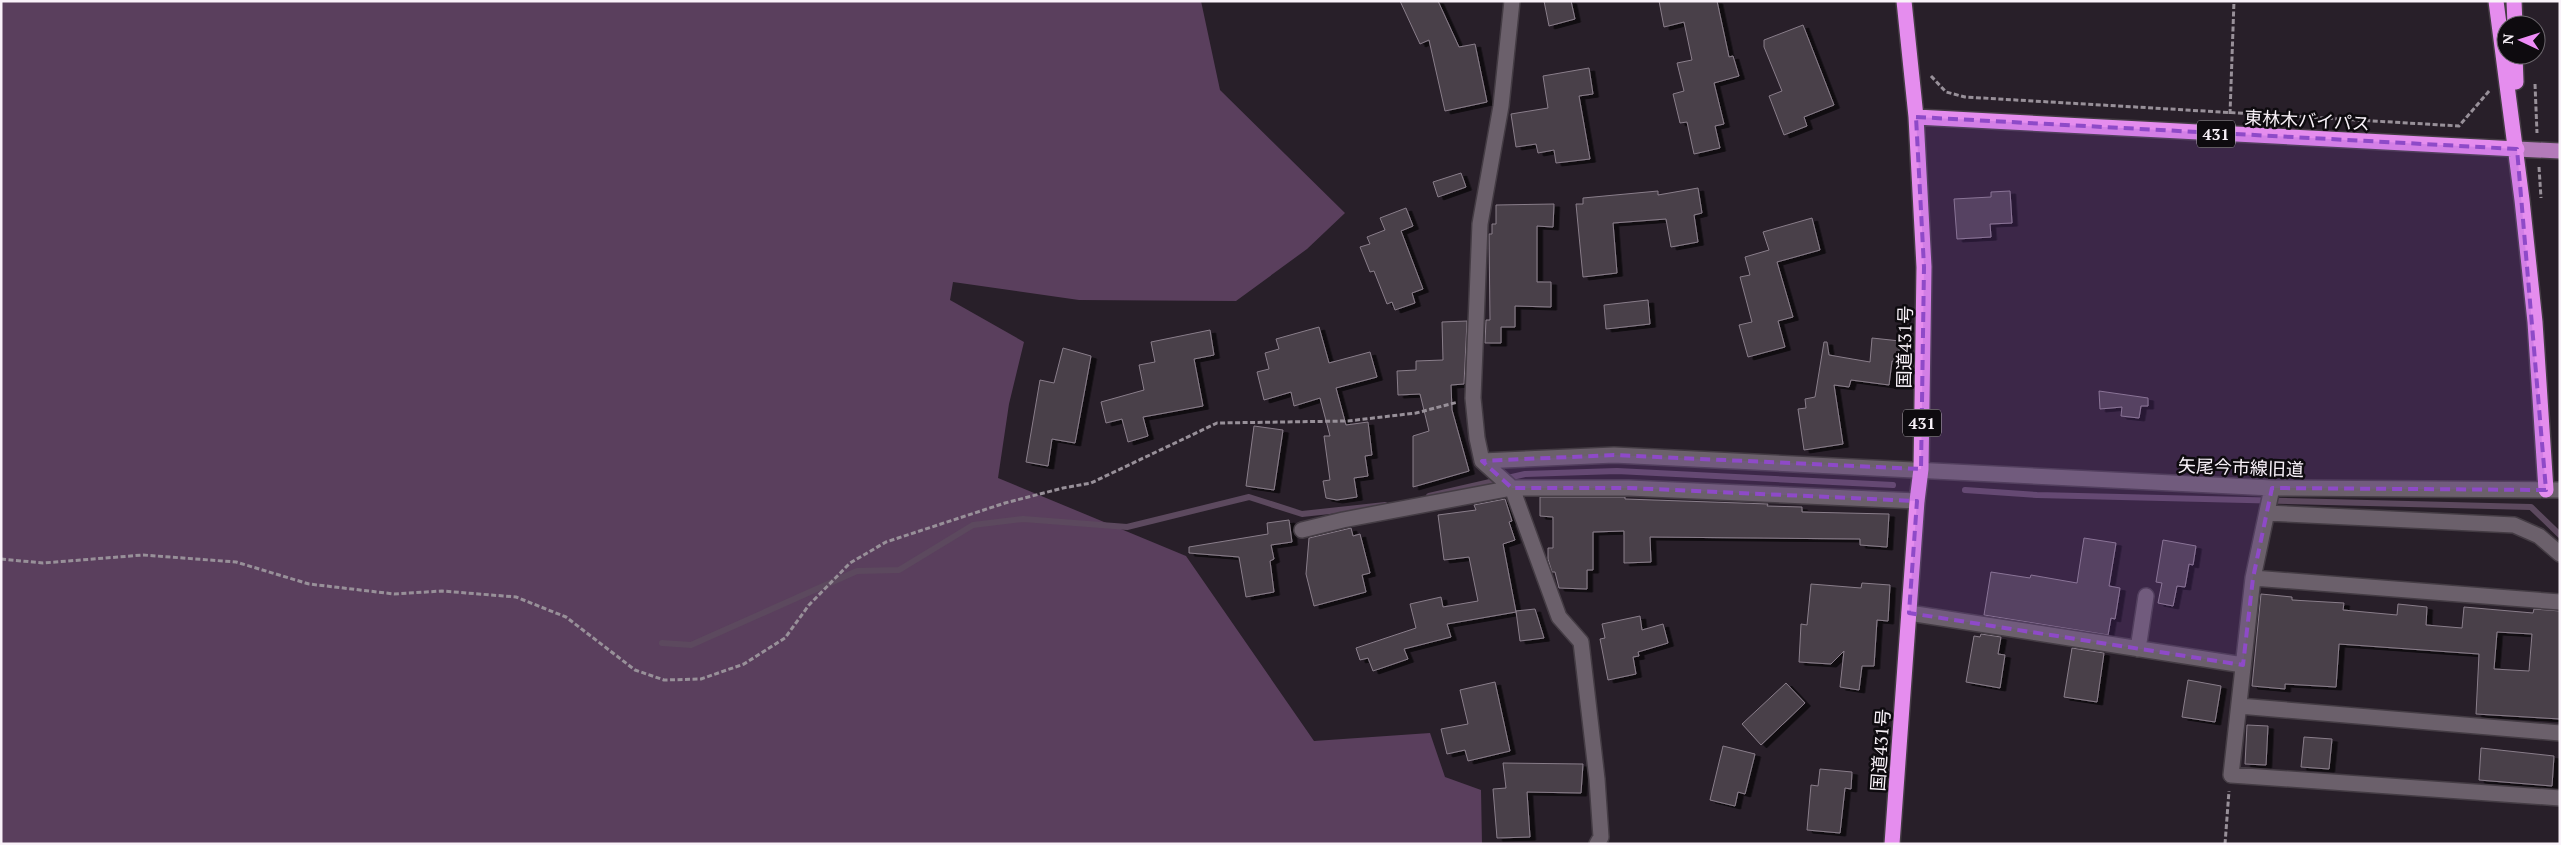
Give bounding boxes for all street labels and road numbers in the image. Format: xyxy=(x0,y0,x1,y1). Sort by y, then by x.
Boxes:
street label: 東林木バイパス xyxy=(2244,105,2370,135)
road number: 431 xyxy=(2197,120,2235,148)
street label: 国道431号 xyxy=(1891,305,1917,389)
road number: 431 xyxy=(1903,409,1941,436)
street label: 矢尾今市線旧道 xyxy=(2178,453,2304,481)
street label: 国道431号 xyxy=(1865,708,1895,792)

